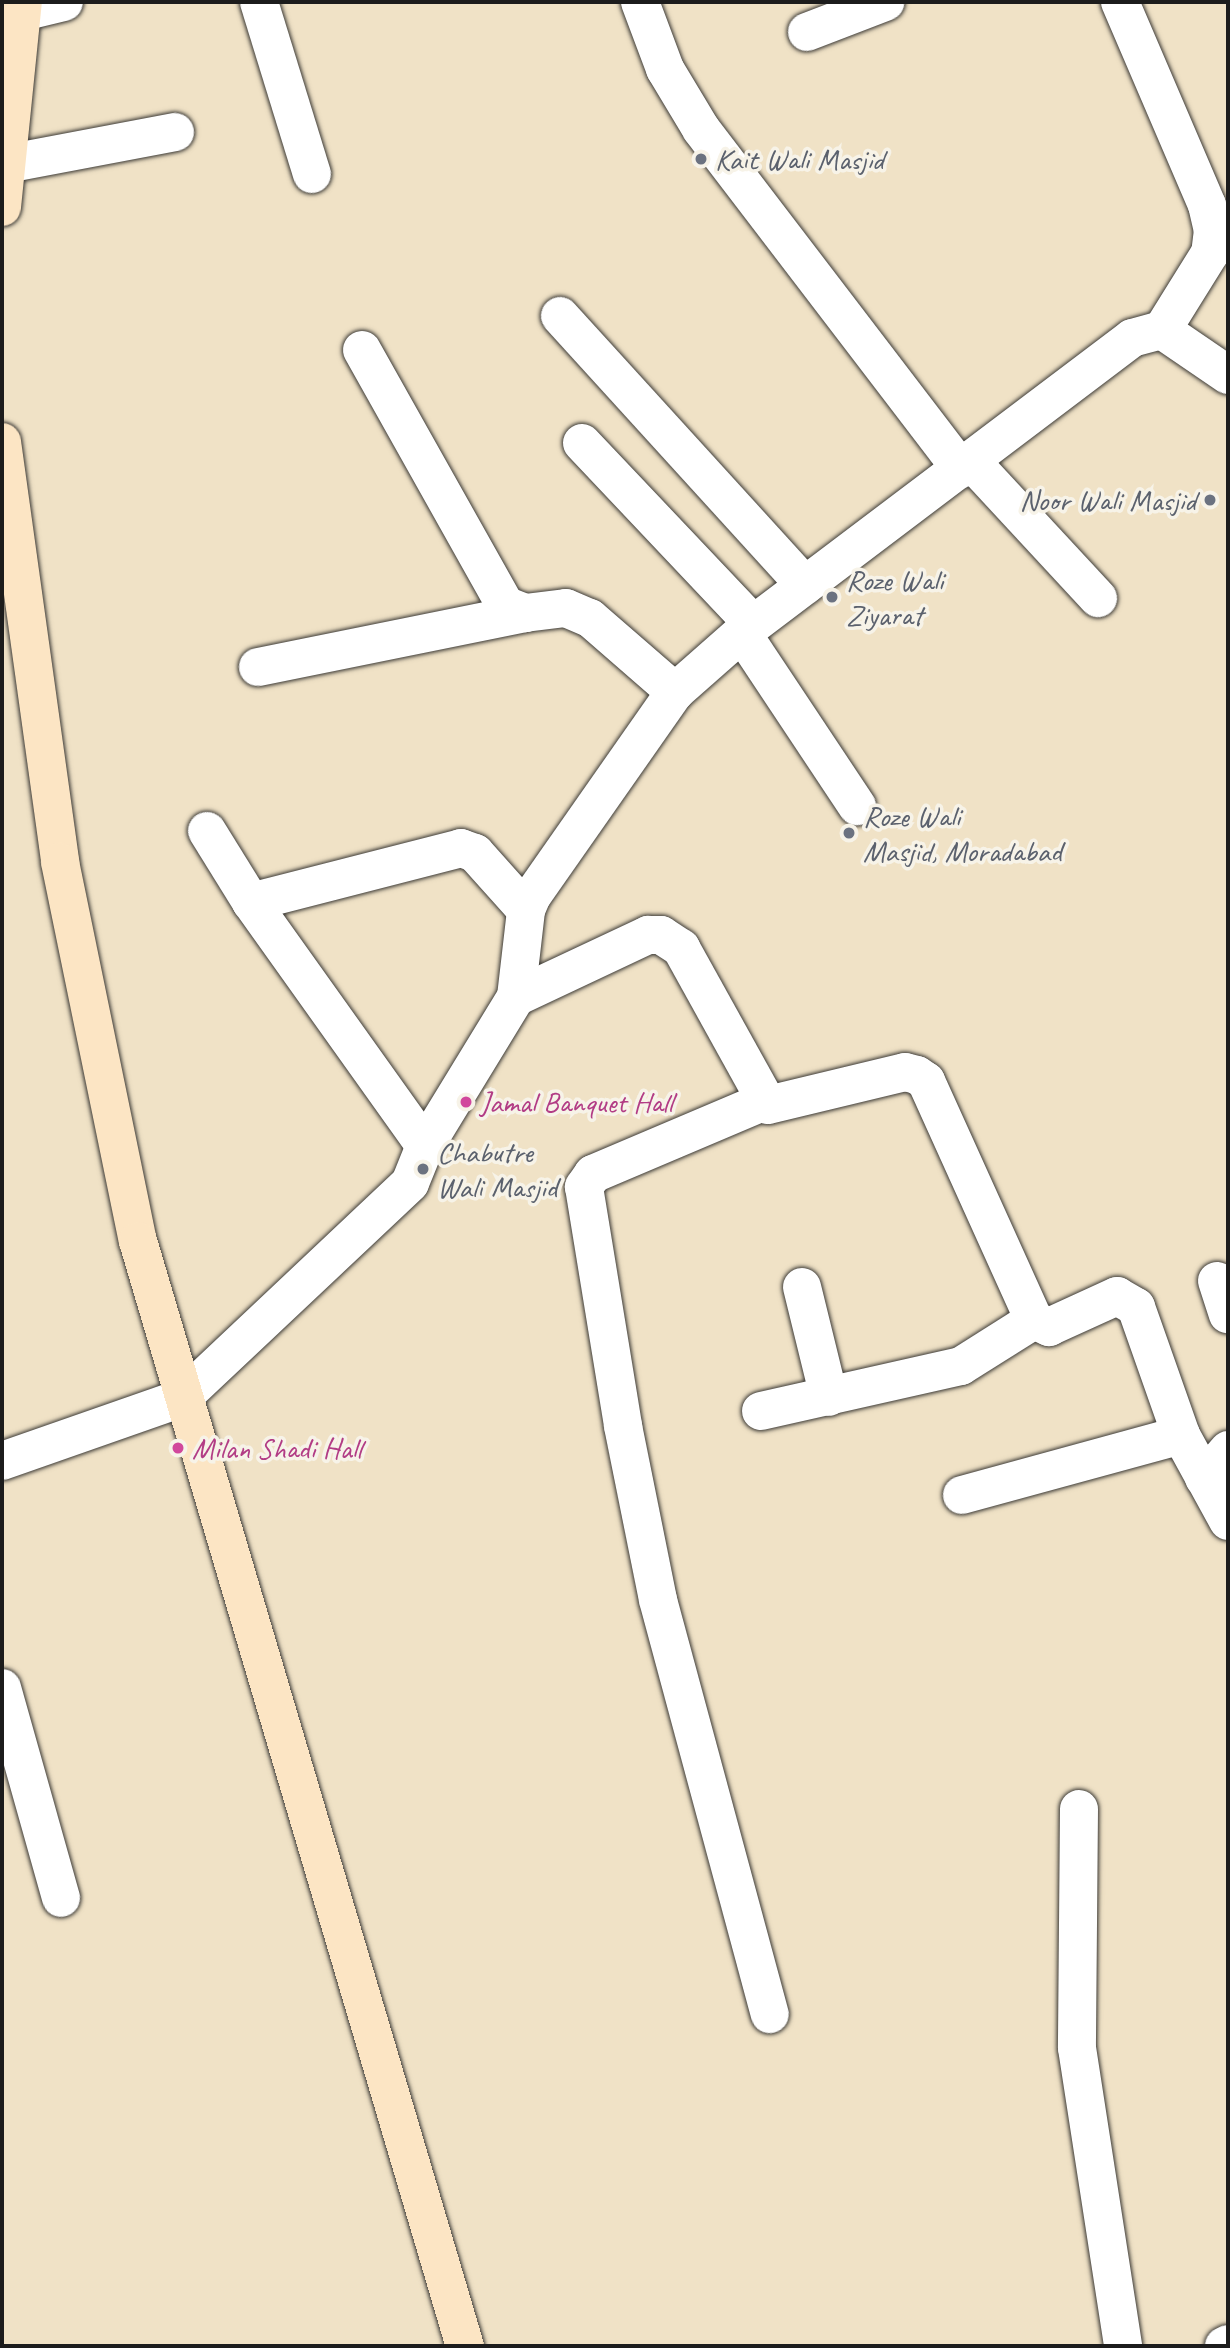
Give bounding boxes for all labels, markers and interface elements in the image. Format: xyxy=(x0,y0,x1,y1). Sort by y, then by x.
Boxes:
place label: Kait Wali Masjid xyxy=(715,141,886,177)
marker: Kait Wali Masjid xyxy=(693,151,709,167)
place label: Noor Wali Masjid xyxy=(1018,482,1196,518)
marker: Noor Wali Masjid xyxy=(1202,492,1218,508)
place label: Roze Wali Ziyarat xyxy=(846,562,944,632)
marker: Roze Wali Ziyarat xyxy=(824,589,840,605)
place label: Roze Wali Masjid, Moradabad xyxy=(863,798,1062,868)
marker: Roze Wali Masjid, Moradabad xyxy=(841,825,857,841)
place label: Jamal Banquet Hall xyxy=(480,1084,675,1120)
marker: Jamal Banquet Hall xyxy=(458,1094,474,1110)
place label: Chabutre Wali Masjid xyxy=(437,1134,558,1204)
marker: Chabutre Wali Masjid xyxy=(415,1161,431,1177)
place label: Milan Shadi Hall xyxy=(192,1430,364,1466)
marker: Milan Shadi Hall xyxy=(170,1440,186,1456)

